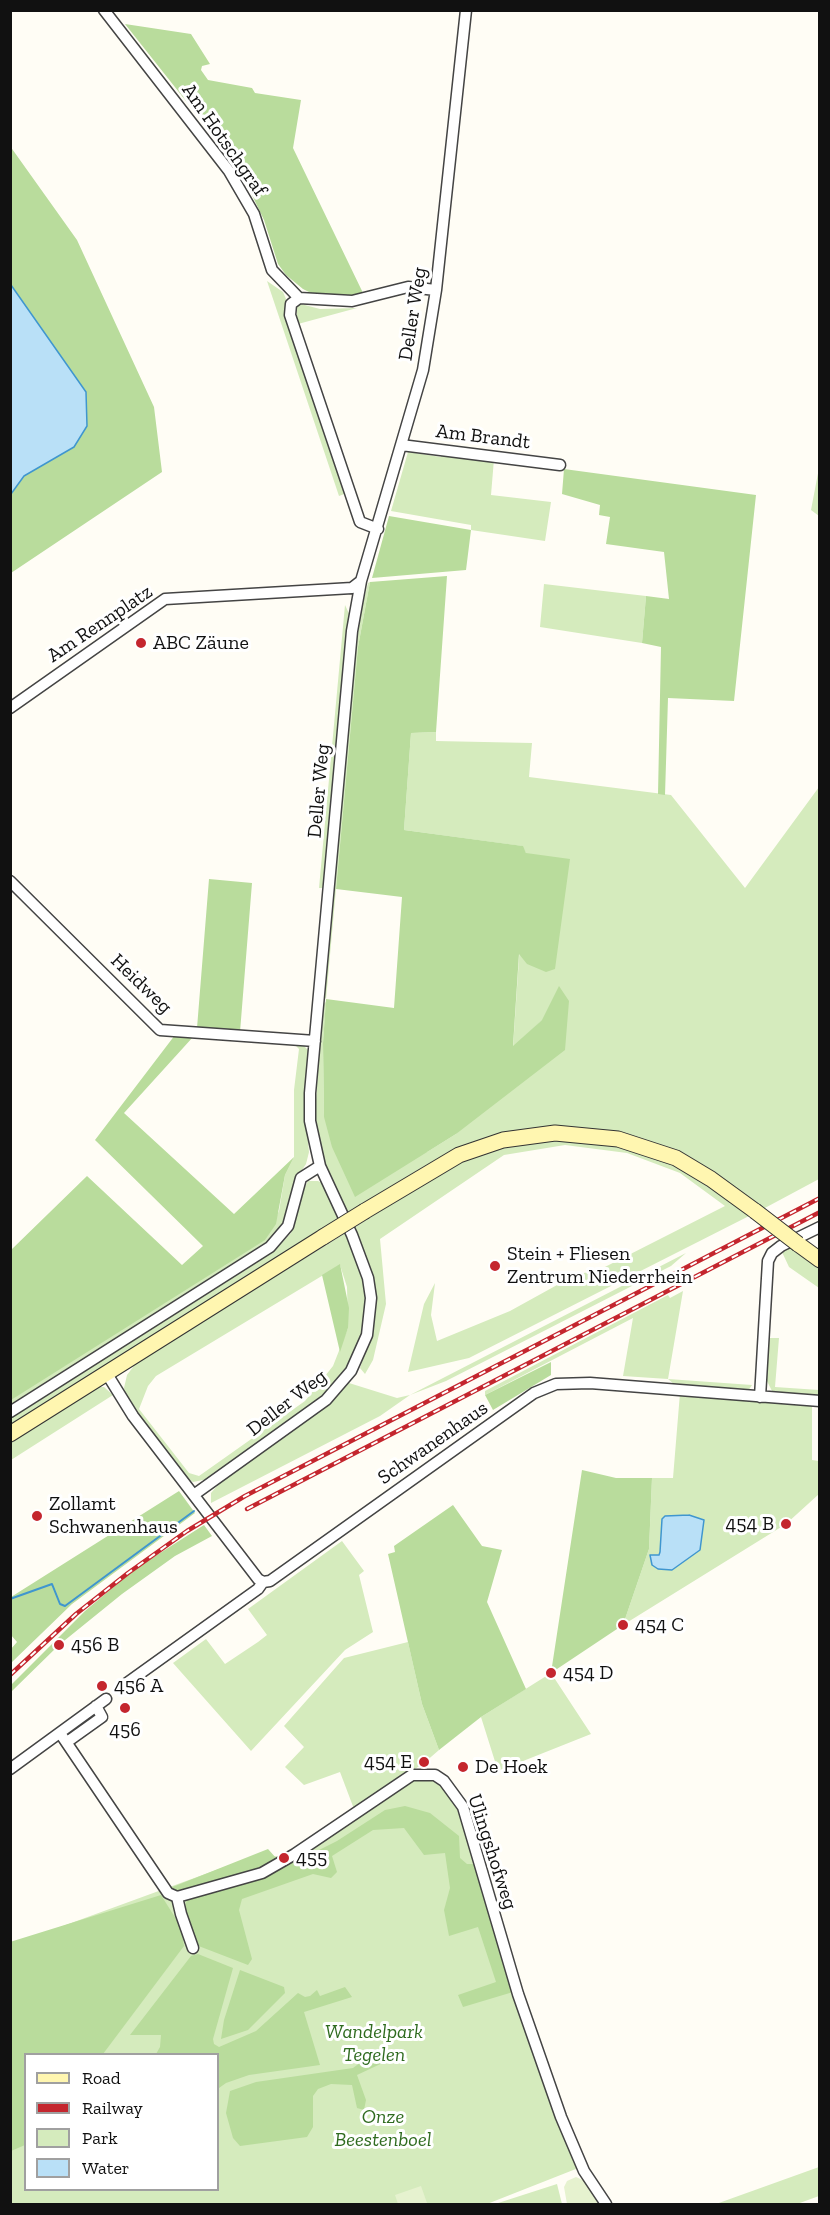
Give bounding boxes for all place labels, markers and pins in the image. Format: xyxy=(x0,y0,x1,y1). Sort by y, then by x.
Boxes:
place label: ABC Zäune xyxy=(153,631,249,655)
marker: ABC Zäune xyxy=(134,636,148,650)
place label: Stein + Fliesen Zentrum Niederrhein xyxy=(507,1242,692,1289)
marker: Stein + Fliesen Zentrum Niederrhein xyxy=(488,1259,502,1273)
place label: Zollamt Schwanenhaus xyxy=(49,1492,178,1539)
marker: Zollamt Schwanenhaus xyxy=(30,1509,44,1523)
place label: 454 B xyxy=(726,1512,774,1536)
marker: 454 B xyxy=(779,1517,793,1531)
place label: 454 C xyxy=(635,1613,684,1637)
marker: 454 C xyxy=(616,1618,630,1632)
place label: 456 B xyxy=(71,1633,119,1657)
marker: 456 B xyxy=(52,1638,66,1652)
place label: 454 D xyxy=(563,1661,613,1685)
marker: 454 D xyxy=(544,1666,558,1680)
place label: 456 A xyxy=(114,1674,163,1698)
marker: 456 A xyxy=(95,1679,109,1693)
marker: 456 xyxy=(118,1701,132,1715)
place label: 456 xyxy=(109,1718,141,1742)
place label: 454 E xyxy=(364,1750,412,1774)
marker: 454 E xyxy=(417,1755,431,1769)
place label: De Hoek xyxy=(475,1755,548,1779)
marker: De Hoek xyxy=(456,1760,470,1774)
place label: 455 xyxy=(296,1846,327,1870)
marker: 455 xyxy=(277,1851,291,1865)

